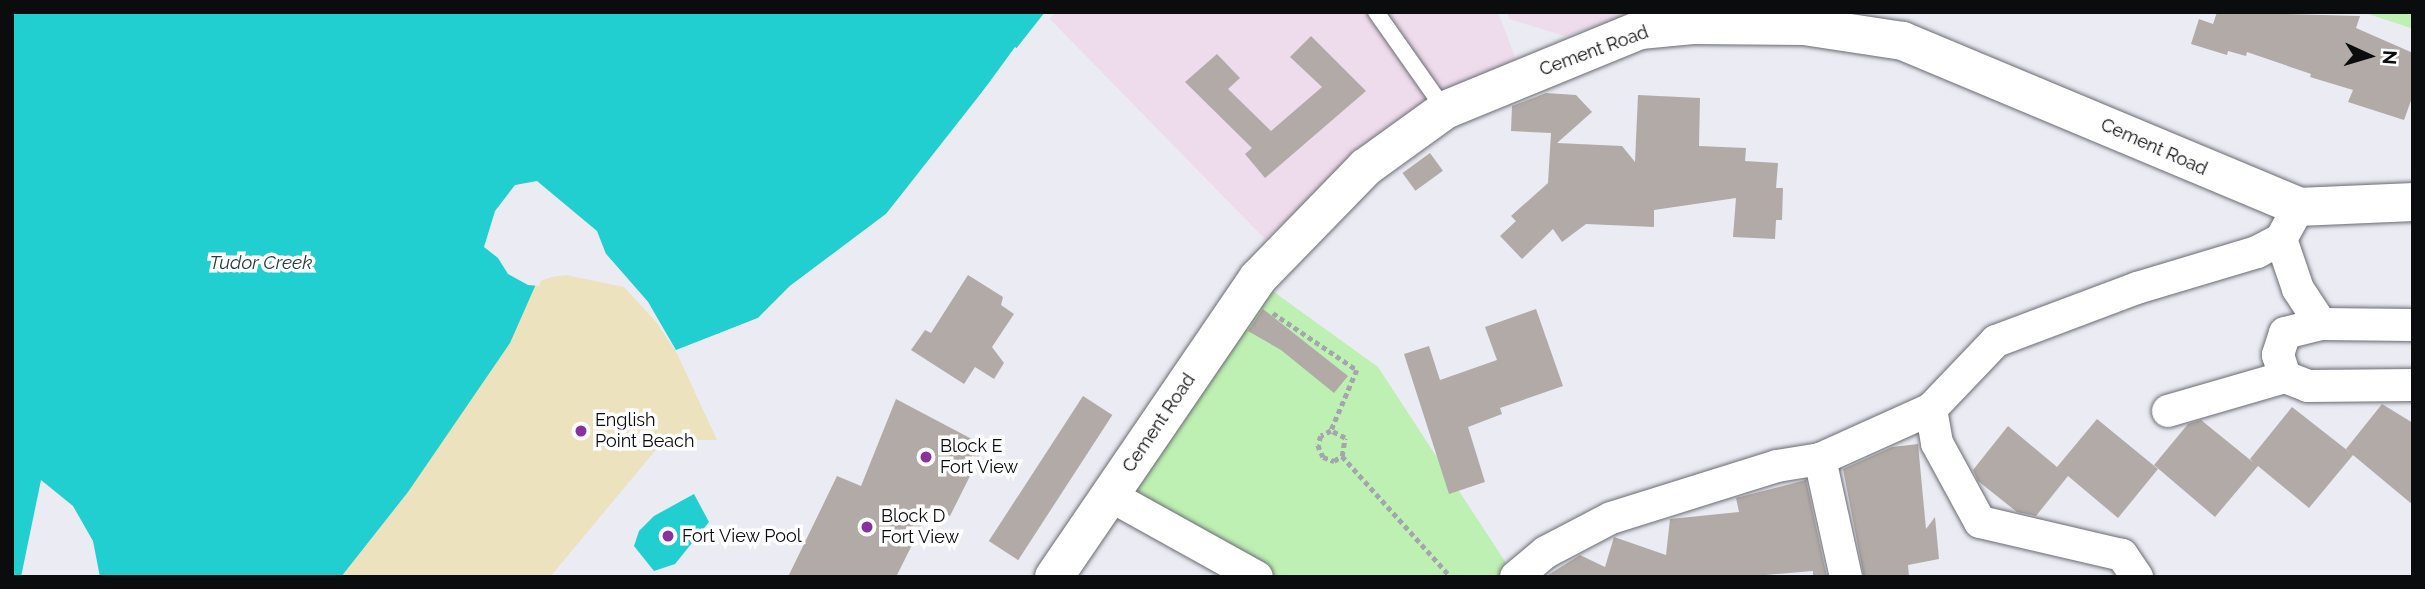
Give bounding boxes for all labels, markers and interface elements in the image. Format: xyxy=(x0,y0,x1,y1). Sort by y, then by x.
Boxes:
street label: Cement Road xyxy=(1537,21,1651,81)
north arrow xyxy=(2334,21,2404,91)
text: N xyxy=(2378,49,2401,65)
street label: Cement Road xyxy=(2097,114,2211,180)
water label: Tudor Creek xyxy=(209,252,313,274)
street label: Cement Road xyxy=(1118,370,1200,476)
place label: English Point Beach xyxy=(595,410,694,452)
marker: English Point Beach xyxy=(573,423,589,439)
place label: Block E Fort View xyxy=(940,436,1019,478)
marker: Block E Fort View xyxy=(918,449,934,465)
place label: Block D Fort View xyxy=(881,506,960,548)
marker: Block D Fort View xyxy=(859,519,875,535)
place label: Fort View Pool xyxy=(682,525,803,547)
marker: Fort View Pool xyxy=(660,528,676,544)

